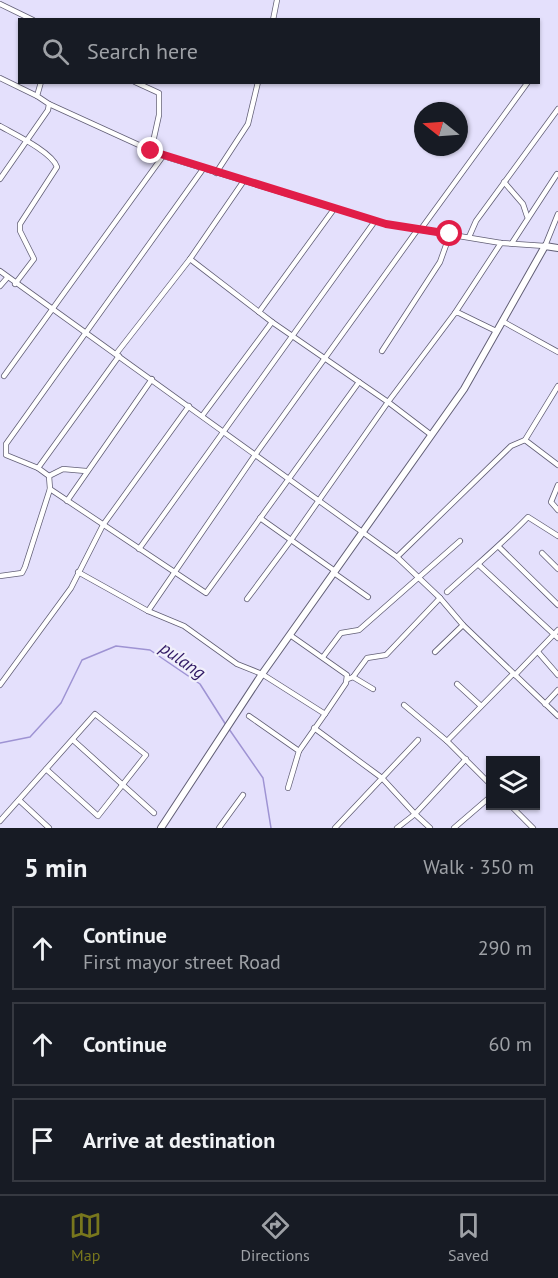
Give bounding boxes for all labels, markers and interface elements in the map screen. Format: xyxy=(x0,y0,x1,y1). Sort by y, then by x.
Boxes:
search box xyxy=(18,18,540,84)
icon: search xyxy=(39,35,72,68)
text: Search here xyxy=(87,37,198,65)
north arrow xyxy=(414,102,468,156)
route end xyxy=(137,137,163,163)
route start xyxy=(436,220,462,246)
water label: pulang xyxy=(155,636,210,684)
map controls xyxy=(486,756,540,810)
button: layers xyxy=(486,756,540,810)
text: 5 min xyxy=(24,851,87,884)
text: Walk · 350 m xyxy=(423,854,534,880)
text: Continue xyxy=(83,921,167,949)
icon: ahead xyxy=(26,932,59,965)
text: 290 m xyxy=(478,935,532,961)
text: First mayor street Road xyxy=(83,949,281,975)
icon: ahead xyxy=(26,1028,59,1061)
text: Continue xyxy=(83,1030,167,1058)
text: 60 m xyxy=(489,1031,532,1057)
icon: arrive xyxy=(26,1124,59,1157)
text: Arrive at destination xyxy=(83,1126,275,1154)
tab: Map xyxy=(69,1209,102,1265)
tab: Directions xyxy=(241,1209,310,1265)
tab: Saved xyxy=(448,1209,489,1265)

